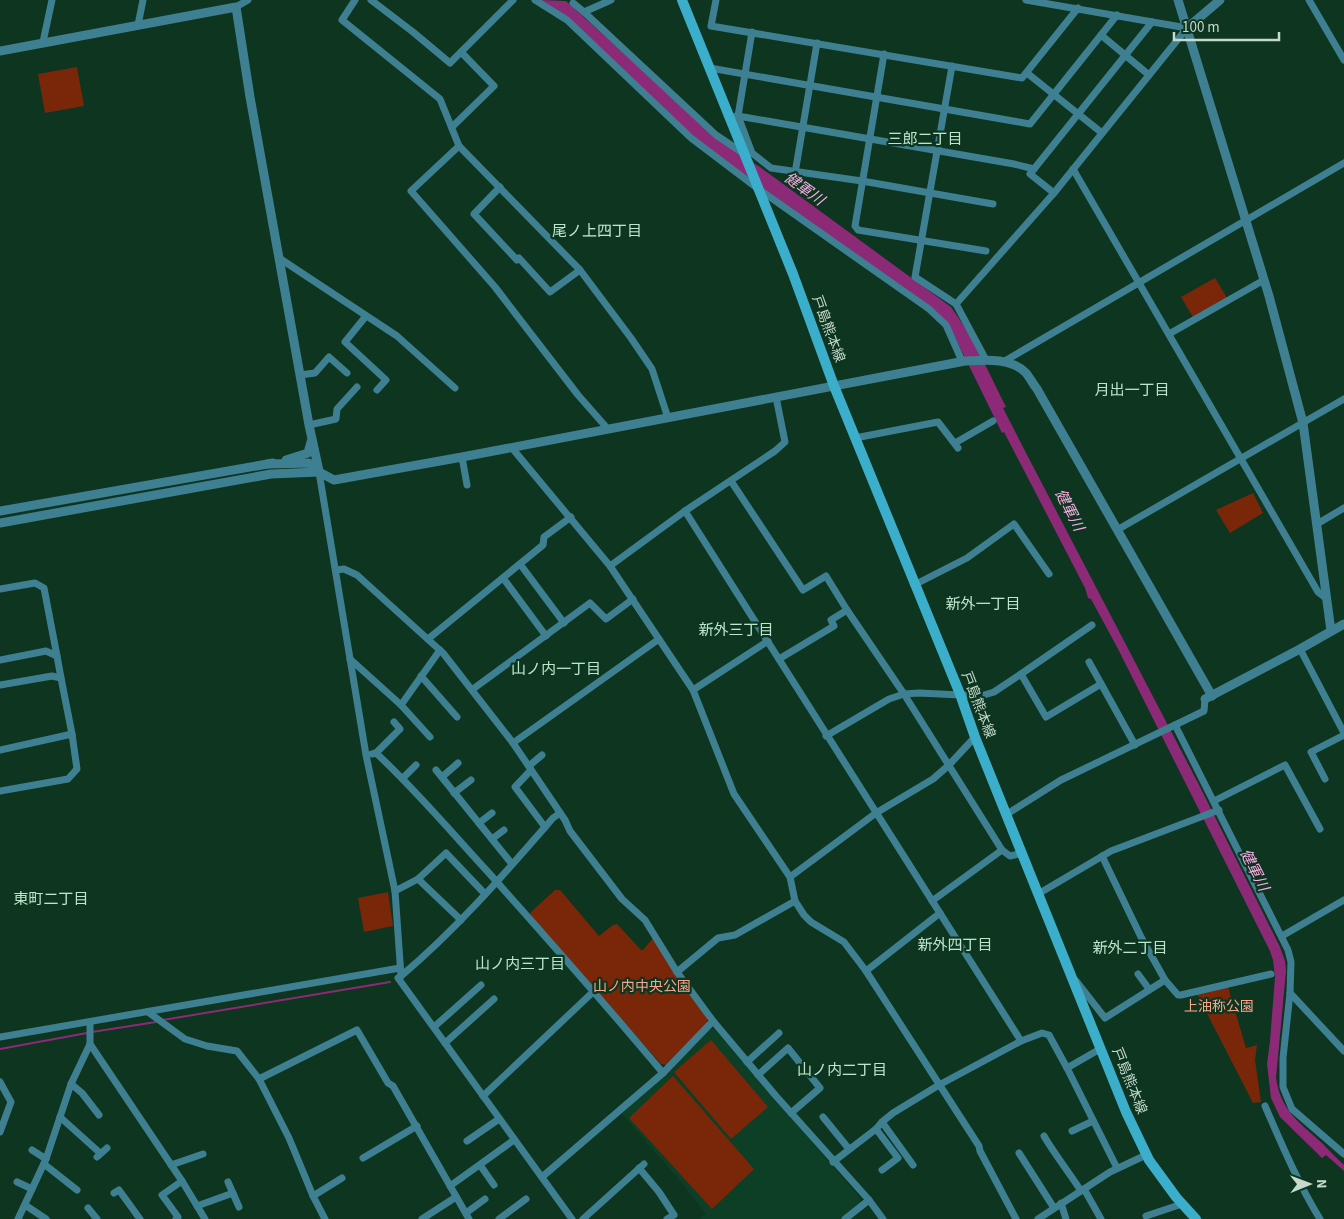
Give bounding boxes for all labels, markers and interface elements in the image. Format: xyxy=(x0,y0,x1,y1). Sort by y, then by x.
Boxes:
scale bar xyxy=(1174,10,1279,42)
text: 100 m xyxy=(1182,17,1220,38)
district label: 三郎二丁目 xyxy=(887,129,963,150)
water label: 健軍川 xyxy=(780,167,830,212)
district label: 尾ノ上四丁目 xyxy=(552,221,642,242)
street label: 戸島熊本線 xyxy=(807,293,849,365)
district label: 月出一丁目 xyxy=(1094,380,1170,401)
water label: 健軍川 xyxy=(1049,485,1089,537)
district label: 新外一丁目 xyxy=(945,594,1021,615)
district label: 新外三丁目 xyxy=(698,620,774,641)
district label: 山ノ内一丁目 xyxy=(511,659,601,680)
street label: 戸島熊本線 xyxy=(956,669,1000,741)
water label: 健軍川 xyxy=(1234,845,1274,897)
district label: 東町二丁目 xyxy=(13,889,89,910)
district label: 新外四丁目 xyxy=(917,935,993,956)
district label: 新外二丁目 xyxy=(1092,938,1168,959)
district label: 山ノ内三丁目 xyxy=(475,954,565,975)
park label: 山ノ内中央公園 xyxy=(593,977,691,997)
park label: 上油称公園 xyxy=(1184,997,1254,1017)
street label: 戸島熊本線 xyxy=(1107,1045,1151,1117)
district label: 山ノ内二丁目 xyxy=(797,1060,887,1081)
north arrow xyxy=(1284,1159,1334,1209)
text: N xyxy=(1311,1179,1331,1189)

